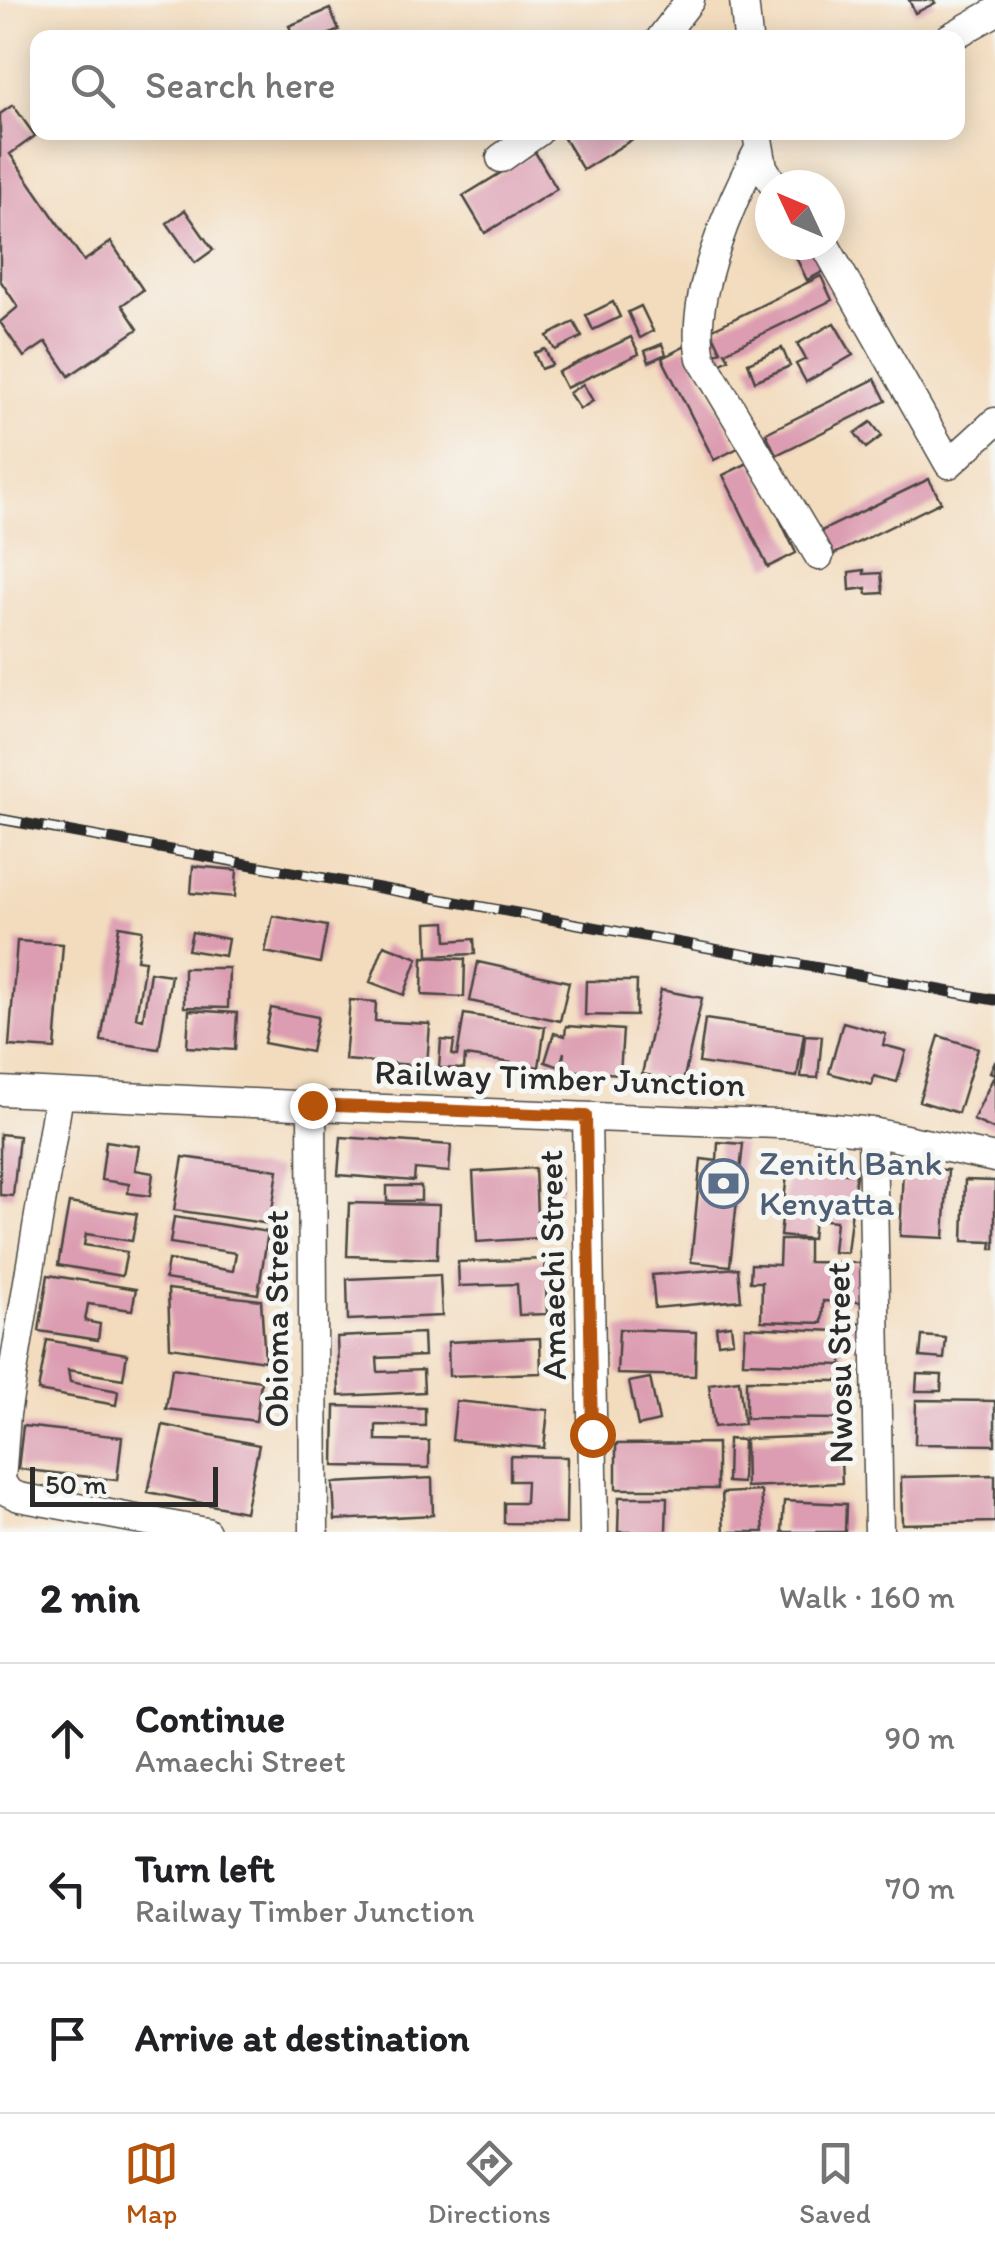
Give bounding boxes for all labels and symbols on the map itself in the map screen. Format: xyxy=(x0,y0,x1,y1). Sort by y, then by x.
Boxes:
north arrow xyxy=(755,170,845,260)
street label: Railway Timber Junction xyxy=(374,1051,746,1105)
route end xyxy=(290,1083,336,1129)
place label: Zenith Bank Kenyatta xyxy=(759,1142,942,1224)
street label: Amaechi Street xyxy=(529,1149,575,1381)
bank icon: Zenith Bank Kenyatta xyxy=(698,1157,750,1209)
street label: Obioma Street xyxy=(255,1210,297,1428)
street label: Nwosu Street xyxy=(816,1262,862,1464)
route start xyxy=(570,1412,616,1458)
scale bar xyxy=(30,1462,218,1506)

